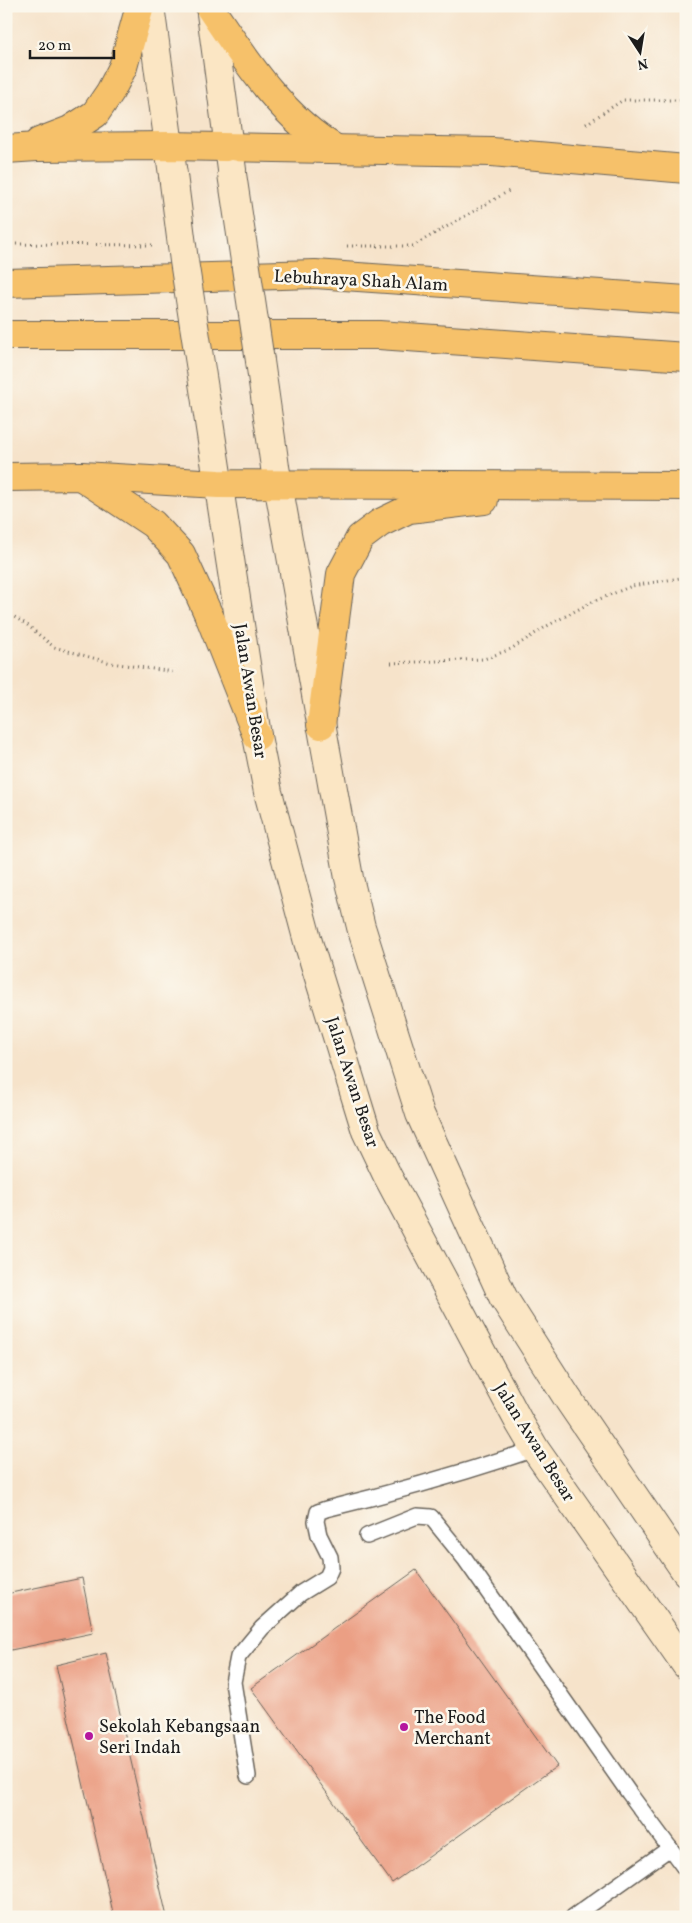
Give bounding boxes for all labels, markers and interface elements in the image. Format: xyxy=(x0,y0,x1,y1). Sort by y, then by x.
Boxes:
scale bar xyxy=(30,28,114,60)
north arrow xyxy=(614,28,664,78)
text: 20 m xyxy=(38,36,71,57)
text: N xyxy=(635,53,649,74)
street label: Lebuhraya Shah Alam xyxy=(273,264,449,299)
street label: Jalan Awan Besar xyxy=(227,622,273,761)
street label: Jalan Awan Besar xyxy=(319,1014,385,1152)
street label: Jalan Awan Besar xyxy=(487,1378,581,1508)
place label: The Food Merchant xyxy=(414,1706,491,1752)
place label: Sekolah Kebangsaan Seri Indah xyxy=(99,1715,260,1761)
marker: The Food Merchant xyxy=(398,1721,410,1733)
marker: Sekolah Kebangsaan Seri Indah xyxy=(83,1730,95,1742)

